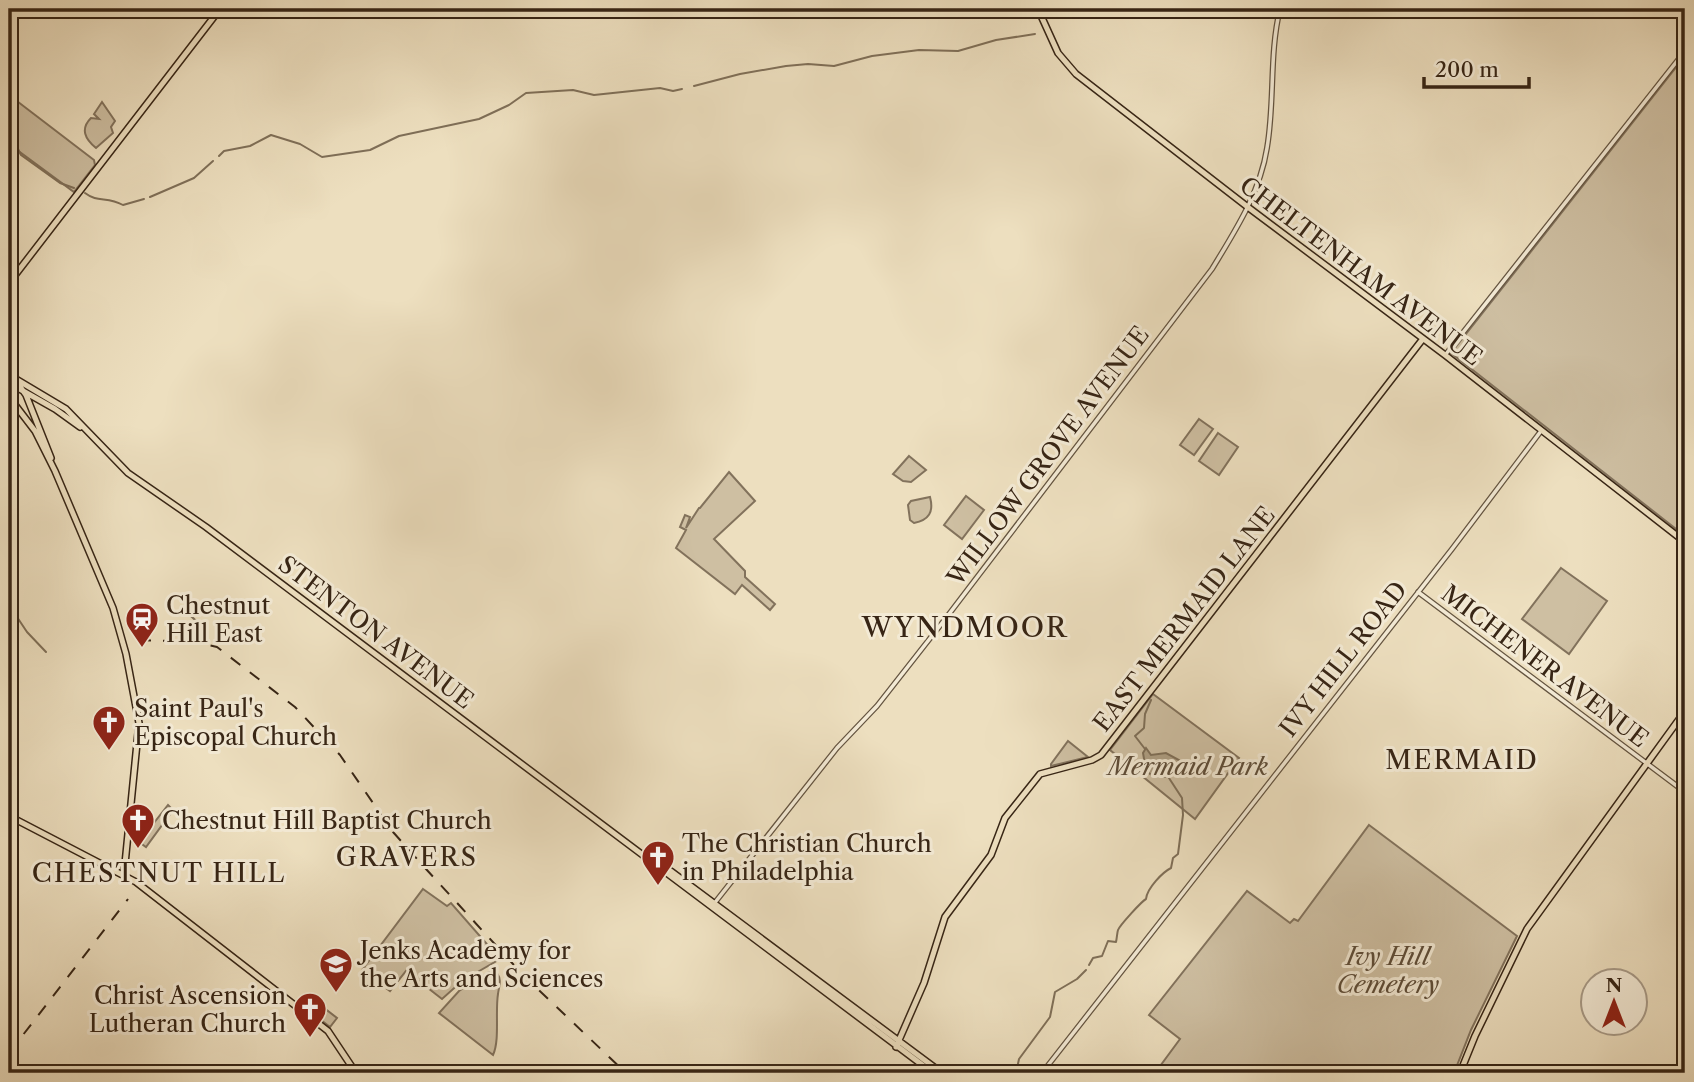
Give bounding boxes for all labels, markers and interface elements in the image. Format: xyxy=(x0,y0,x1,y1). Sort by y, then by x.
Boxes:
scale bar xyxy=(1424,46,1530,90)
text: 200 m xyxy=(1435,57,1499,82)
street label: CHELTENHAM AVENUE xyxy=(1234,170,1488,372)
street label: WILLOW GROVE AVENUE xyxy=(940,321,1155,592)
street label: EAST MERMAID LANE xyxy=(1087,501,1281,737)
street label: STENTON AVENUE xyxy=(273,549,479,715)
street label: IVY HILL ROAD xyxy=(1273,575,1413,743)
street label: MICHENER AVENUE xyxy=(1436,579,1654,753)
place label: Chestnut Hill East xyxy=(166,591,271,648)
station icon: Chestnut Hill East xyxy=(123,600,161,649)
district label: WYNDMOOR xyxy=(861,610,1068,644)
place label: Saint Paul's Episcopal Church xyxy=(134,694,337,751)
church icon: Saint Paul's Episcopal Church xyxy=(90,703,128,752)
district label: MERMAID xyxy=(1385,744,1539,776)
park label: Mermaid Park xyxy=(1105,752,1269,781)
church icon: Chestnut Hill Baptist Church xyxy=(119,801,157,850)
place label: Chestnut Hill Baptist Church xyxy=(162,806,492,835)
place label: The Christian Church in Philadelphia xyxy=(682,829,932,886)
church icon: The Christian Church in Philadelphia xyxy=(639,838,677,887)
district label: GRAVERS xyxy=(336,841,478,873)
district label: CHESTNUT HILL xyxy=(32,857,286,889)
place label: Jenks Academy for the Arts and Sciences xyxy=(356,936,604,993)
park label: Ivy Hill Cemetery xyxy=(1337,942,1439,999)
school or university icon: Jenks Academy for the Arts and Sciences xyxy=(317,945,355,994)
north arrow xyxy=(1578,967,1648,1036)
text: N xyxy=(1606,974,1622,997)
place label: Christ Ascension Lutheran Church xyxy=(89,981,286,1038)
church icon: Christ Ascension Lutheran Church xyxy=(291,990,329,1039)

